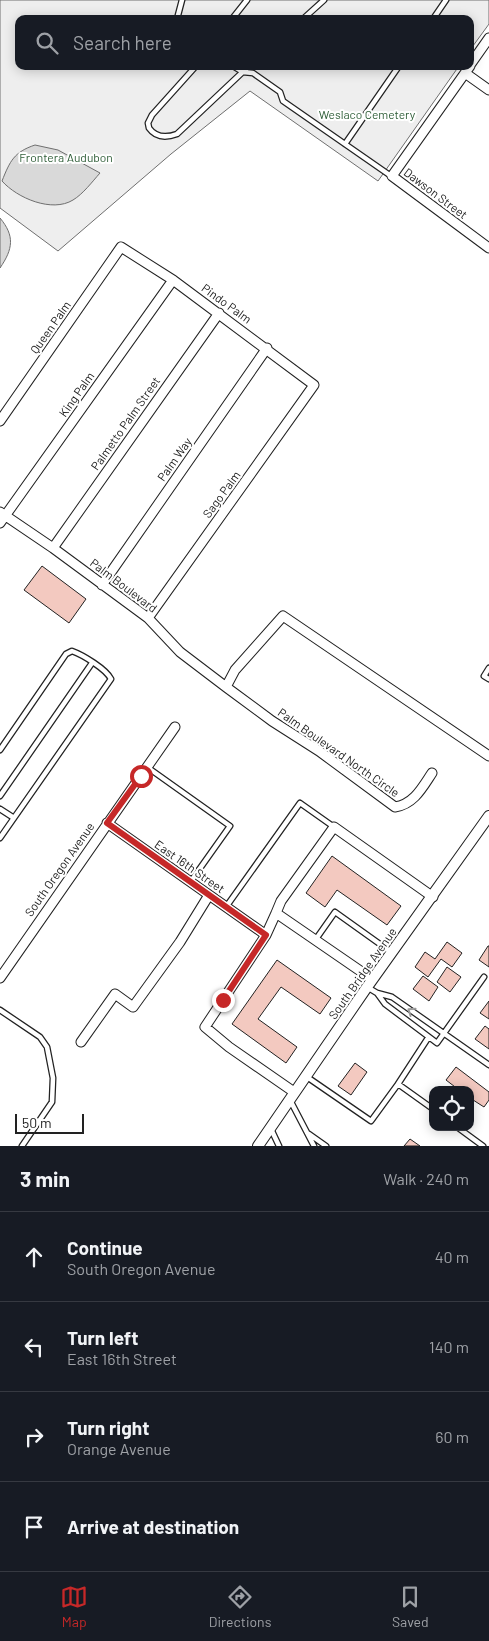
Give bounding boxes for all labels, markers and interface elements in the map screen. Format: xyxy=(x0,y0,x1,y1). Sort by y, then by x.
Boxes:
search box xyxy=(15,15,474,70)
icon: search xyxy=(33,29,61,57)
text: Search here xyxy=(73,31,172,54)
park label: Weslaco Cemetery xyxy=(319,107,416,121)
park label: Frontera Audubon xyxy=(19,150,113,164)
street label: Dawson Street xyxy=(402,165,470,221)
street label: Pindo Palm xyxy=(199,280,255,326)
street label: Queen Palm xyxy=(27,298,73,356)
street label: King Palm xyxy=(55,369,97,419)
street label: Palmetto Palm Street xyxy=(88,374,162,472)
street label: Palm Way xyxy=(154,434,194,483)
street label: Sago Palm xyxy=(199,468,243,520)
street label: Palm Boulevard xyxy=(88,555,160,615)
street label: Palm Boulevard North Circle xyxy=(276,705,402,799)
route start xyxy=(130,765,153,788)
street label: South Oregon Avenue xyxy=(21,819,97,919)
street label: East 16th Street xyxy=(152,837,228,895)
street label: South Bridge Avenue xyxy=(325,925,399,1021)
route end xyxy=(212,989,235,1012)
one-way arrow xyxy=(408,1008,417,1017)
map controls xyxy=(429,1086,474,1131)
button: locate xyxy=(429,1086,474,1131)
scale bar xyxy=(15,1111,84,1134)
text: 50 m xyxy=(22,1114,51,1131)
text: 3 min xyxy=(20,1166,70,1191)
text: Walk · 240 m xyxy=(383,1169,469,1188)
text: Continue xyxy=(67,1236,143,1259)
icon: ahead xyxy=(20,1243,48,1271)
text: 40 m xyxy=(435,1247,469,1266)
text: South Oregon Avenue xyxy=(67,1259,215,1278)
text: Turn left xyxy=(67,1326,138,1349)
icon: left xyxy=(20,1333,48,1361)
text: 140 m xyxy=(429,1337,469,1356)
text: East 16th Street xyxy=(67,1349,177,1368)
text: Turn right xyxy=(67,1416,149,1439)
icon: right xyxy=(20,1423,48,1451)
text: 60 m xyxy=(435,1427,469,1446)
text: Orange Avenue xyxy=(67,1439,171,1458)
icon: arrive xyxy=(20,1513,48,1541)
text: Arrive at destination xyxy=(67,1515,239,1538)
tab: Map xyxy=(60,1583,88,1630)
tab: Directions xyxy=(209,1583,271,1630)
tab: Saved xyxy=(392,1583,429,1630)

